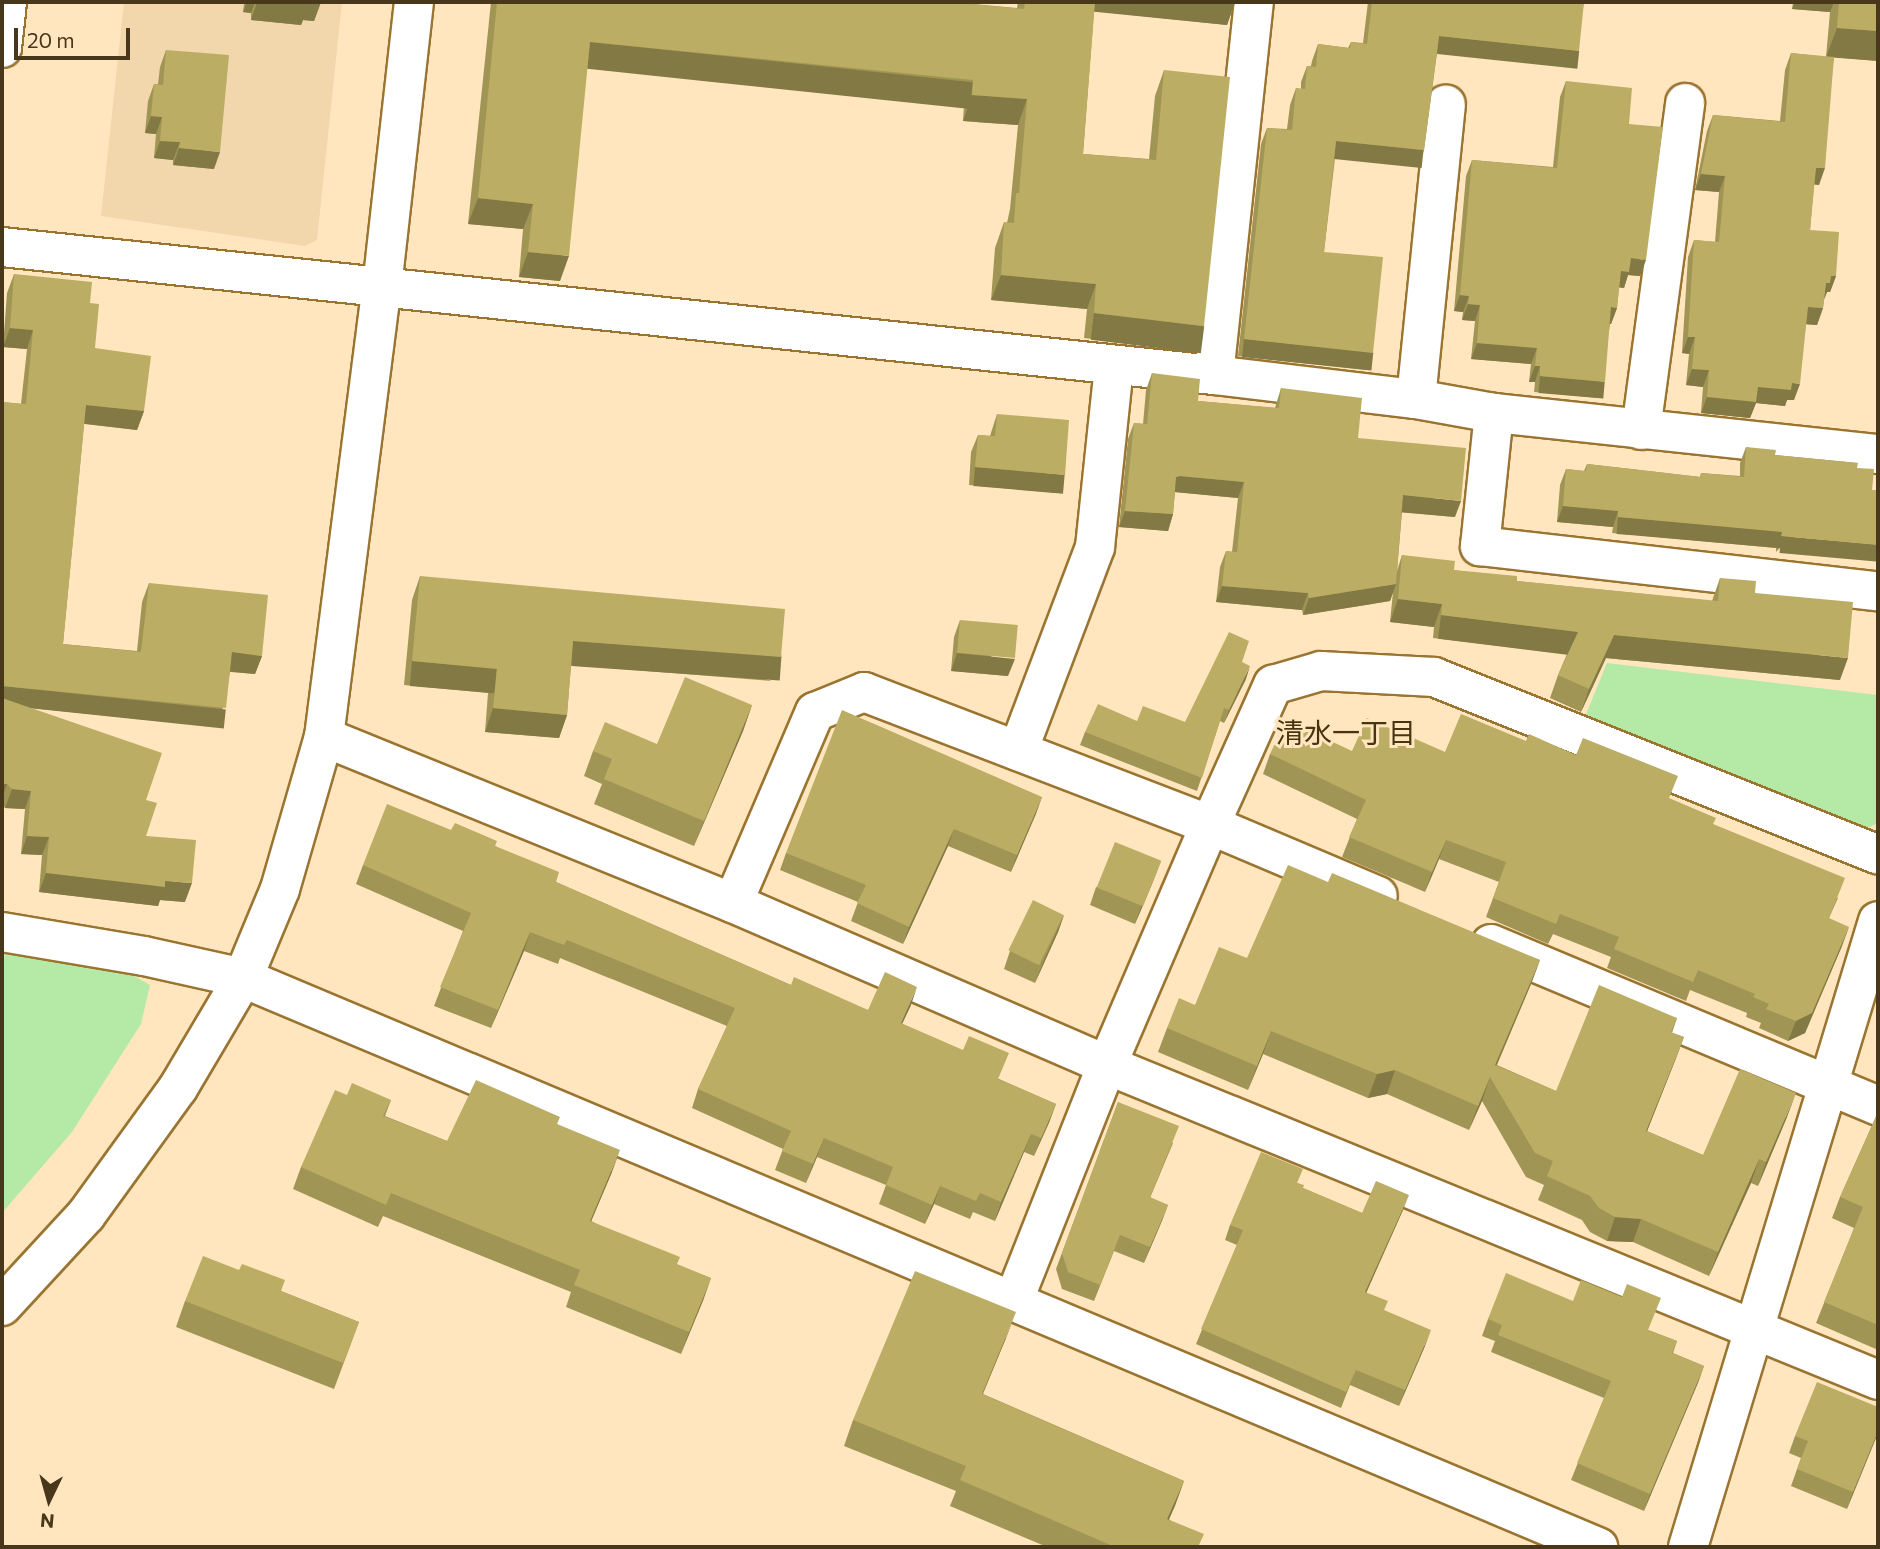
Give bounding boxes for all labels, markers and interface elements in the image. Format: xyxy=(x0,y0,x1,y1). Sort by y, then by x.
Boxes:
scale bar xyxy=(18,14,133,58)
text: 20 m xyxy=(27,27,75,52)
district label: 清水一丁目 xyxy=(1276,715,1416,749)
north arrow xyxy=(14,1465,84,1535)
text: N xyxy=(39,1509,55,1533)

